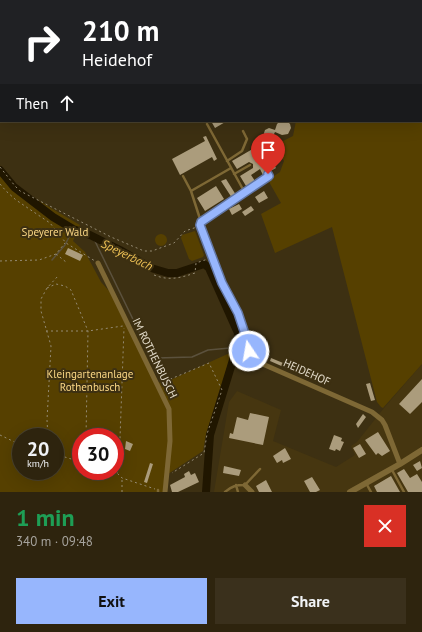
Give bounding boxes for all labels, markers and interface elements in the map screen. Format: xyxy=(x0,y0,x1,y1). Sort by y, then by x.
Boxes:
text: 210 m xyxy=(82,12,159,49)
icon: right xyxy=(16,16,68,68)
text: Heidehof xyxy=(82,48,152,71)
icon: ahead xyxy=(56,92,78,114)
text: Then xyxy=(16,94,48,113)
pin xyxy=(251,133,285,174)
icon: arrive xyxy=(257,139,279,161)
park label: Speyerer Wald xyxy=(22,225,88,239)
water label: Speyerbach xyxy=(99,236,156,274)
street label: IM ROTHENBUSCH xyxy=(129,315,181,401)
position arrow xyxy=(228,330,270,372)
street label: HEIDEHOF xyxy=(281,355,333,389)
park label: Kleingartenanlage Rothenbusch xyxy=(47,367,134,394)
speed limit sign: 30 xyxy=(72,428,124,480)
text: 20 xyxy=(27,436,49,462)
text: km/h xyxy=(27,457,49,470)
text: 1 min xyxy=(16,502,75,533)
button: close xyxy=(364,505,406,547)
text: 340 m · 09:48 xyxy=(16,533,93,550)
button: Exit xyxy=(16,578,207,624)
button: Share xyxy=(215,578,406,624)

